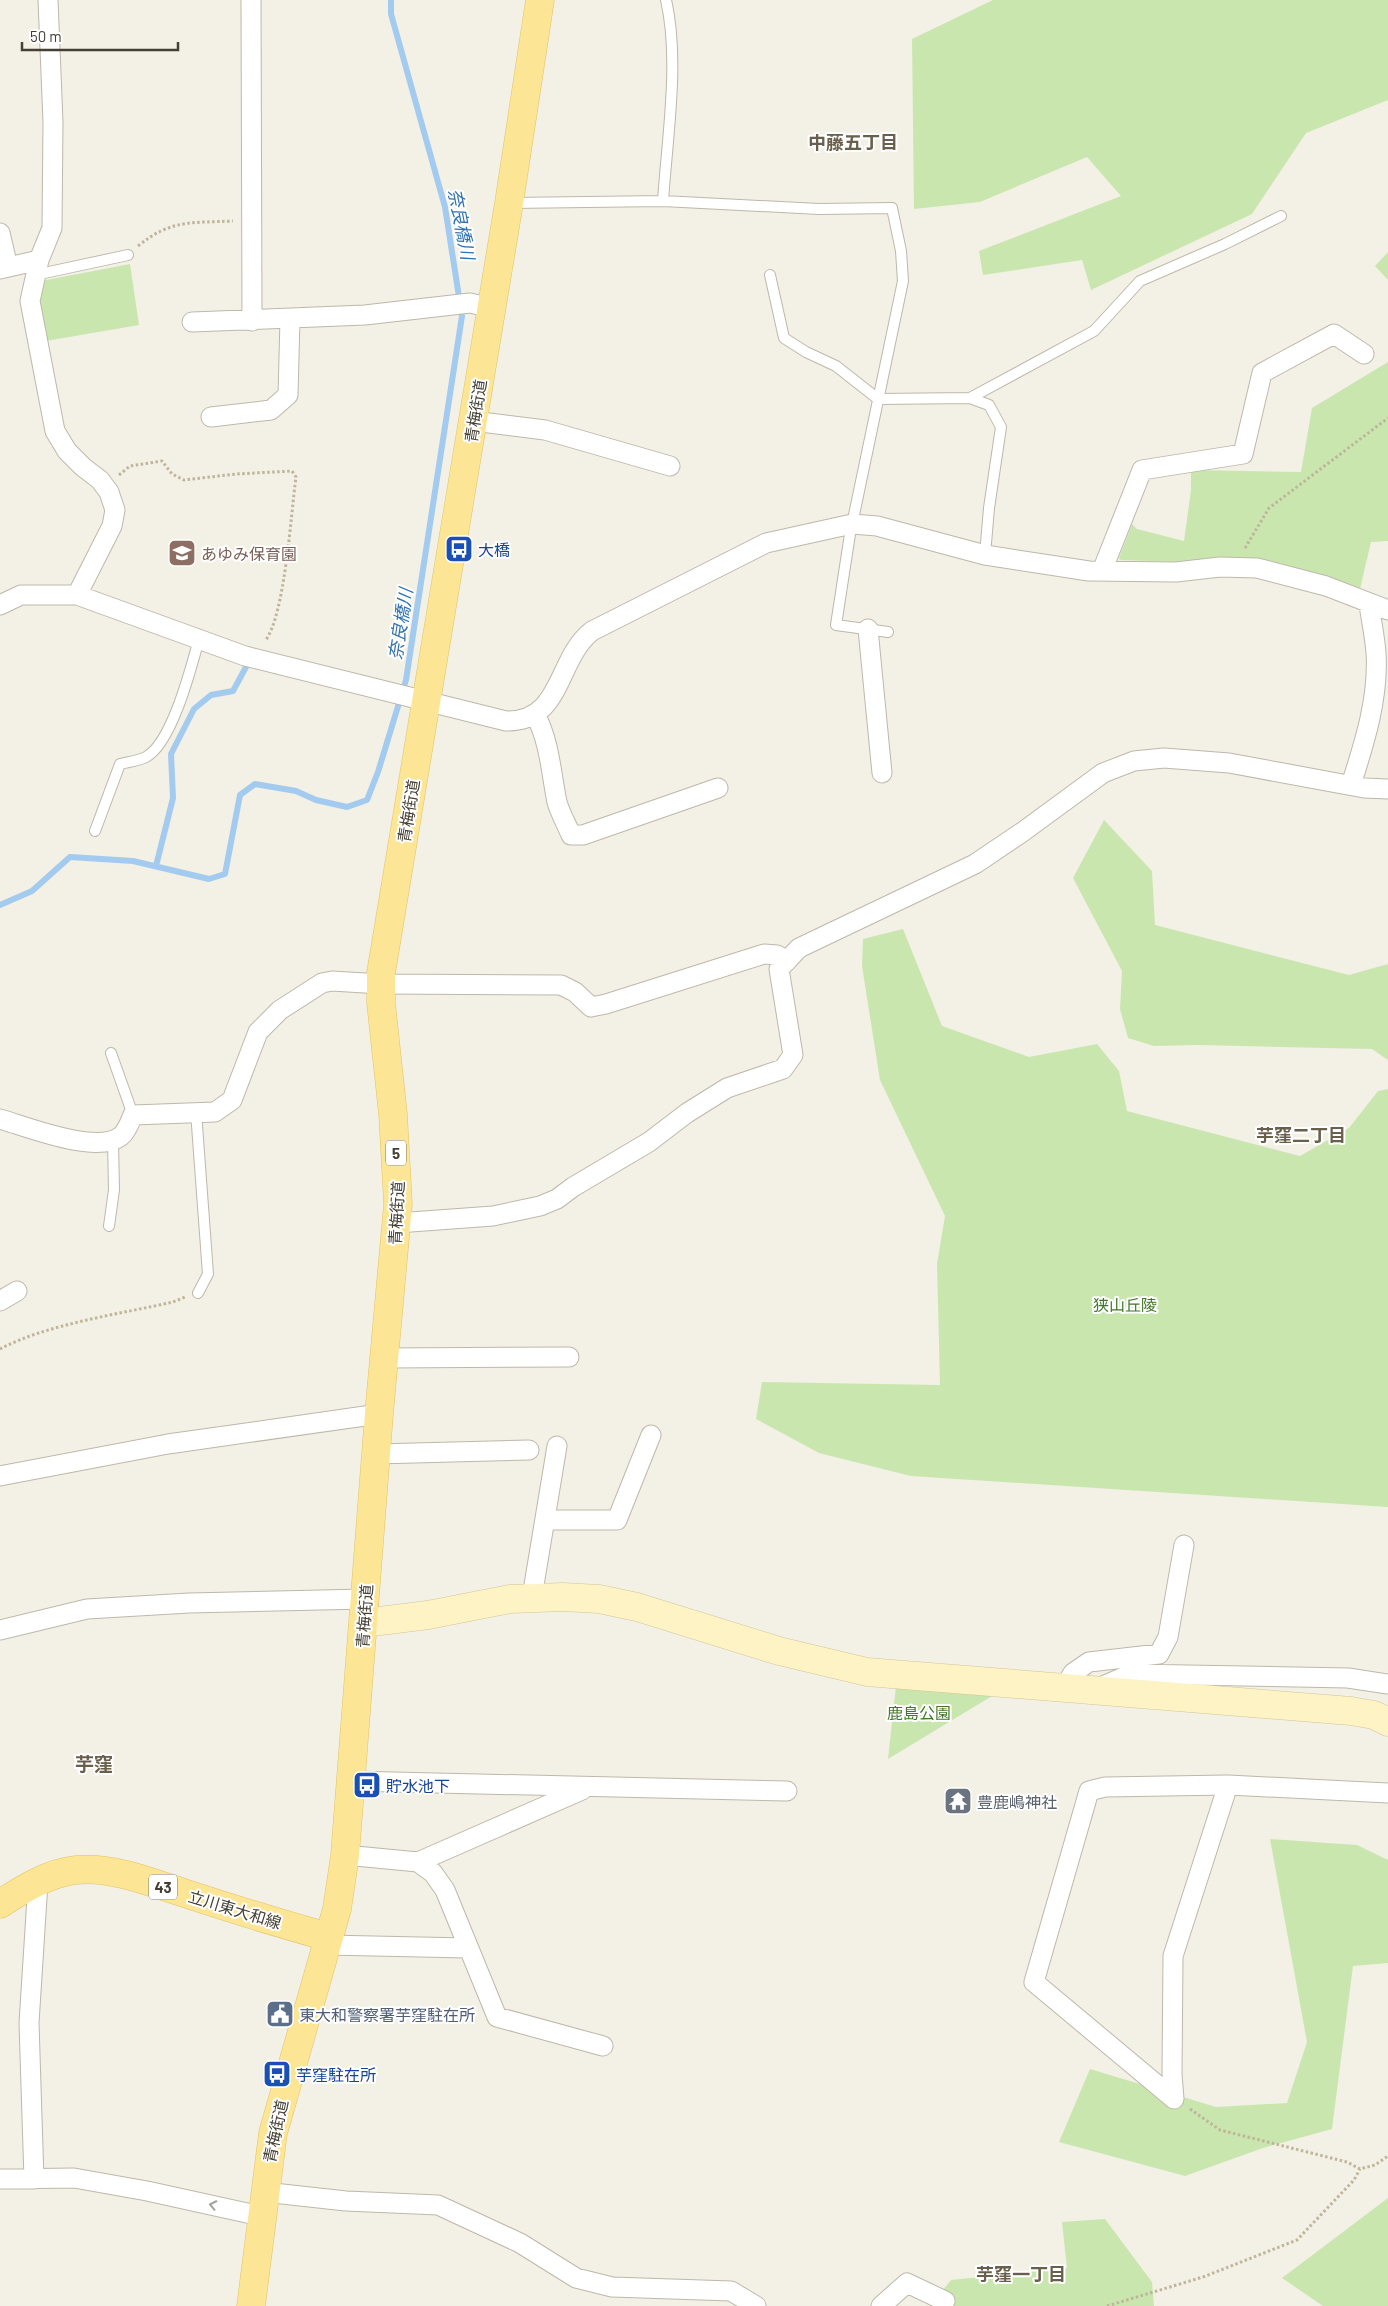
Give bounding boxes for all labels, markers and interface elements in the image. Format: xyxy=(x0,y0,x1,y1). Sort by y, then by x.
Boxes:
scale bar xyxy=(22,20,179,52)
text: 50 m xyxy=(30,27,62,45)
district label: 中藤五丁目 xyxy=(808,131,898,153)
water label: 奈良橋川 xyxy=(444,187,480,263)
street label: 青梅街道 xyxy=(461,378,489,444)
bus stop icon: 大橋 xyxy=(444,534,474,564)
school or university icon: あゆみ保育園 xyxy=(167,538,197,568)
place label: 大橋 xyxy=(478,540,510,559)
place label: あゆみ保育園 xyxy=(201,544,297,563)
water label: 奈良橋川 xyxy=(384,585,417,661)
street label: 青梅街道 xyxy=(394,778,422,844)
district label: 芋窪二丁目 xyxy=(1256,1124,1346,1146)
road number: 5 xyxy=(386,1140,406,1166)
street label: 青梅街道 xyxy=(385,1181,407,1245)
park label: 狭山丘陵 xyxy=(1093,1295,1157,1314)
street label: 青梅街道 xyxy=(352,1583,376,1649)
park label: 鹿島公園 xyxy=(887,1703,951,1722)
district label: 芋窪 xyxy=(75,1752,113,1775)
bus stop icon: 貯水池下 xyxy=(352,1770,382,1800)
place label: 貯水池下 xyxy=(386,1776,450,1795)
temple icon: 豊鹿嶋神社 xyxy=(943,1786,973,1816)
place label: 豊鹿嶋神社 xyxy=(977,1792,1057,1811)
road number: 43 xyxy=(149,1874,177,1900)
street label: 立川東大和線 xyxy=(186,1886,284,1932)
public building icon: 東大和警察署芋窪駐在所 xyxy=(265,1999,295,2029)
place label: 東大和警察署芋窪駐在所 xyxy=(299,2005,475,2024)
bus stop icon: 芋窪駐在所 xyxy=(262,2059,292,2089)
place label: 芋窪駐在所 xyxy=(296,2065,376,2084)
street label: 青梅街道 xyxy=(259,2098,291,2164)
one-way arrow xyxy=(209,2200,217,2211)
district label: 芋窪一丁目 xyxy=(976,2263,1066,2285)

